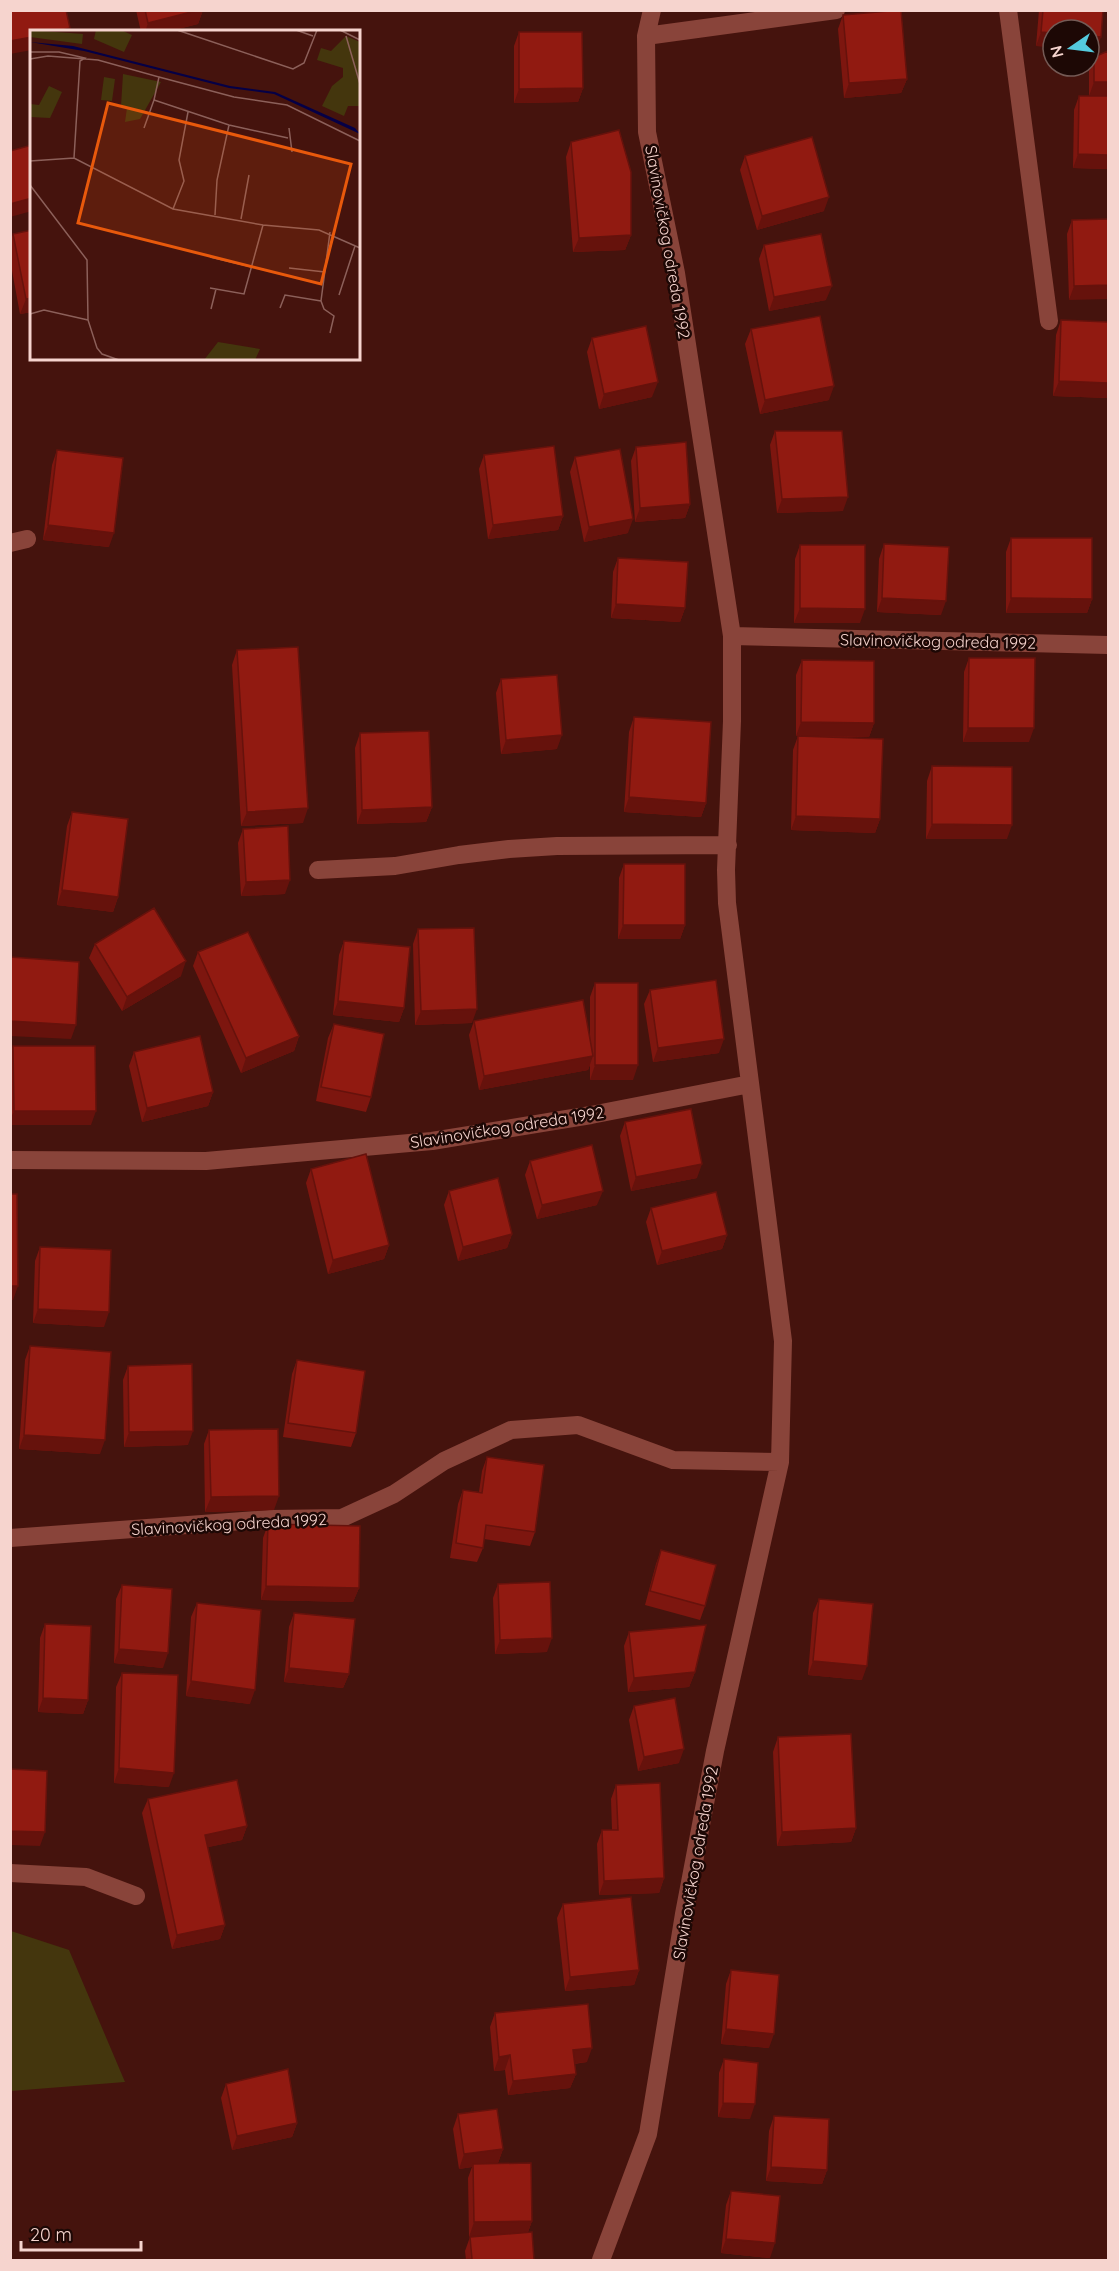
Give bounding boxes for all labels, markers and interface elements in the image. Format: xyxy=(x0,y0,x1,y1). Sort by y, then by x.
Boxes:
north arrow xyxy=(1041,18,1101,78)
inset map xyxy=(30,30,360,360)
text: N xyxy=(1045,44,1068,60)
street label: Slavinovičkog odreda 1992 xyxy=(641,144,695,340)
street label: Slavinovičkog odreda 1992 xyxy=(840,629,1036,653)
street label: Slavinovičkog odreda 1992 xyxy=(409,1102,605,1152)
street label: Slavinovičkog odreda 1992 xyxy=(131,1509,327,1539)
street label: Slavinovičkog odreda 1992 xyxy=(668,1765,722,1961)
scale bar xyxy=(21,2214,141,2252)
text: 20 m xyxy=(30,2223,72,2246)

